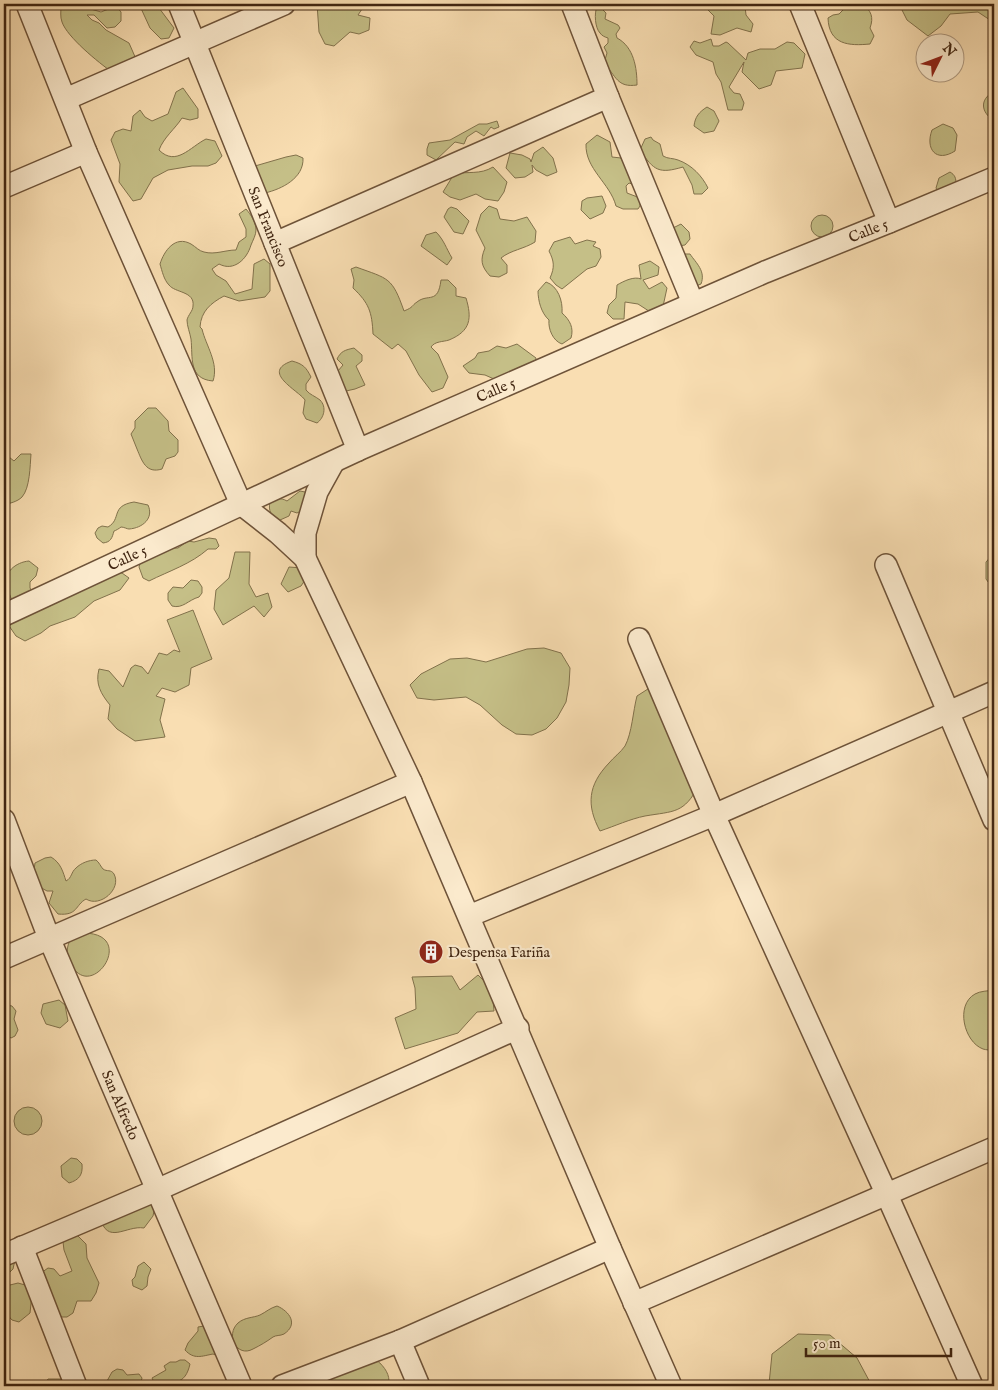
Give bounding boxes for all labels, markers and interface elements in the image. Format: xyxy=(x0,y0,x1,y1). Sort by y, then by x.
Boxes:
north arrow xyxy=(916,32,966,82)
text: N xyxy=(938,39,960,60)
street label: San Francisco xyxy=(244,184,293,270)
street label: Calle 5 xyxy=(846,214,891,247)
street label: Calle 5 xyxy=(473,373,519,407)
street label: Calle 5 xyxy=(105,540,150,575)
building icon: Despensa Fariña xyxy=(418,939,444,965)
place label: Despensa Fariña xyxy=(448,943,551,962)
street label: San Alfredo xyxy=(97,1067,144,1143)
scale bar xyxy=(806,1325,950,1357)
text: 50 m xyxy=(813,1334,841,1353)

